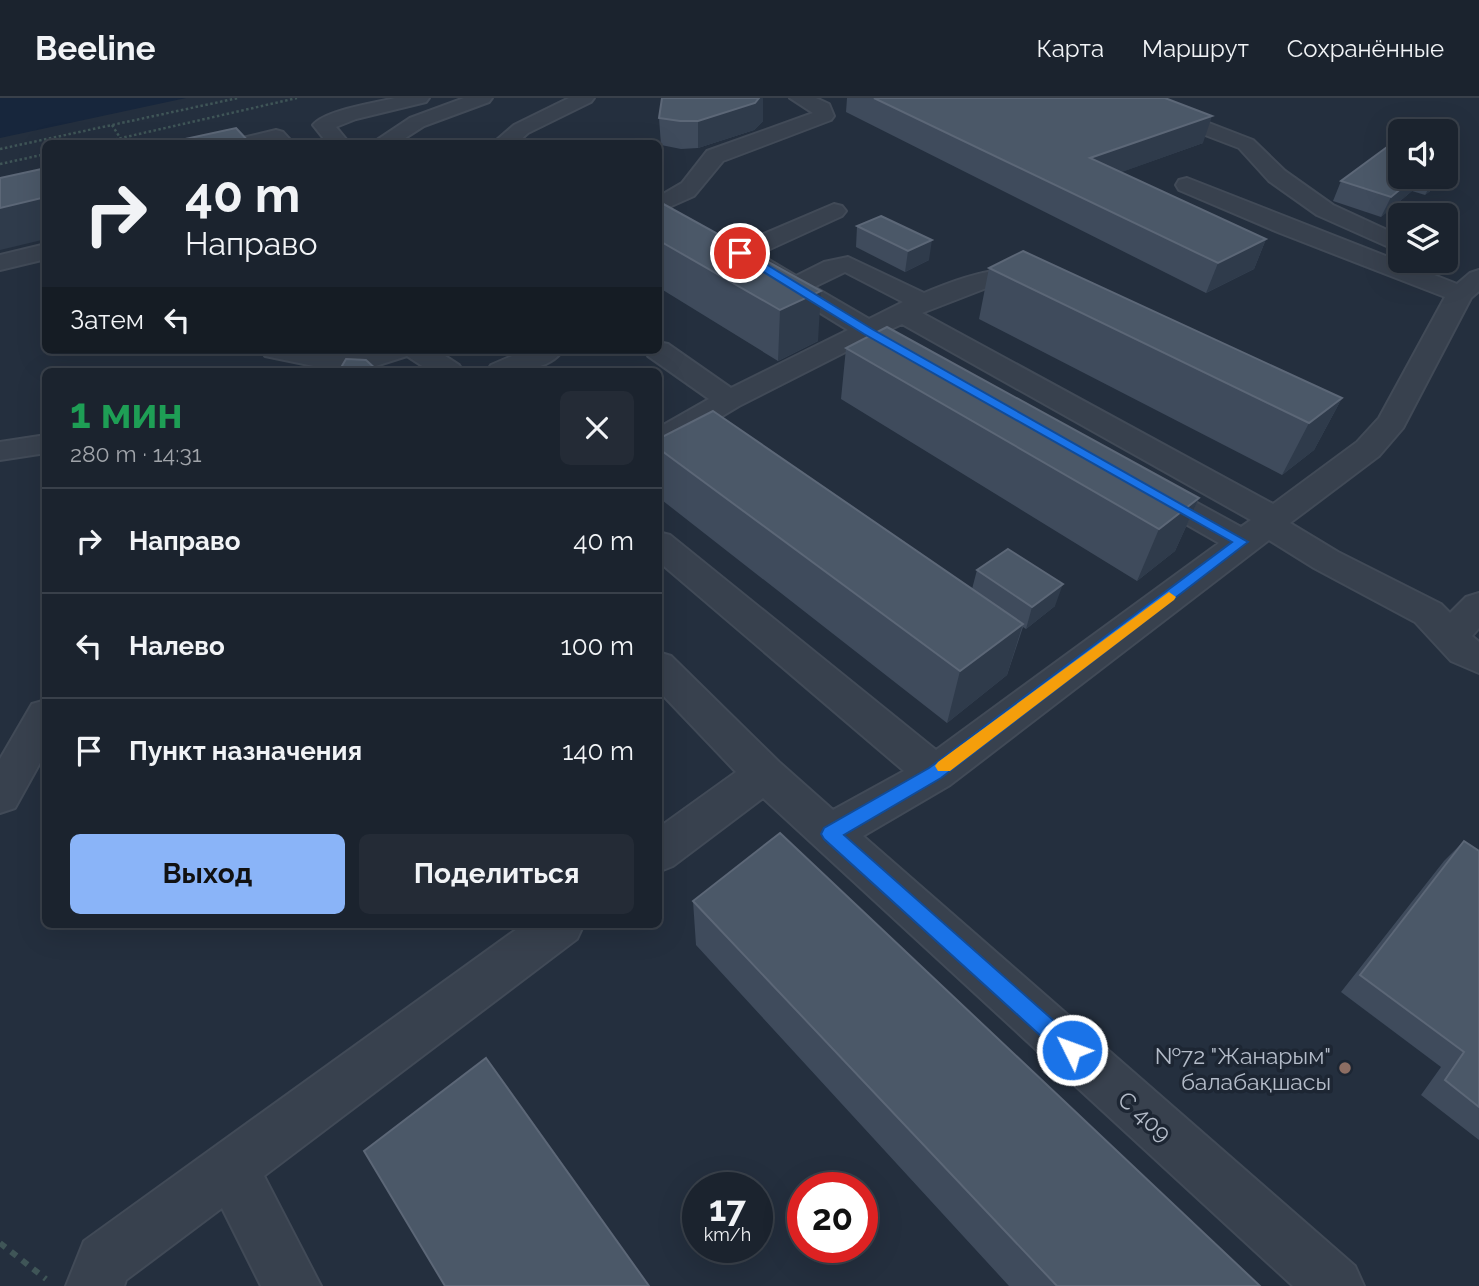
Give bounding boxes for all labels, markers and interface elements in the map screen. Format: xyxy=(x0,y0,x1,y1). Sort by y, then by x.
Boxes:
text: Beeline xyxy=(35,29,156,68)
text: Карта xyxy=(1036,34,1104,63)
text: Маршрут xyxy=(1142,34,1249,63)
text: Сохранённые xyxy=(1287,34,1444,63)
map controls xyxy=(1388,119,1458,273)
button: sound xyxy=(1388,119,1458,189)
text: 40 m xyxy=(185,166,300,223)
icon: right xyxy=(70,168,161,259)
button: layers xyxy=(1388,203,1458,273)
pin xyxy=(710,223,770,283)
text: Направо xyxy=(185,225,317,262)
icon: arrive xyxy=(721,234,759,272)
icon: left xyxy=(158,301,196,339)
text: Затем xyxy=(70,305,144,335)
text: 1 мин xyxy=(70,389,183,438)
button: close xyxy=(560,391,634,465)
text: 280 m · 14:31 xyxy=(70,440,202,467)
icon: right xyxy=(70,522,108,560)
text: Направо xyxy=(129,526,240,556)
text: 40 m xyxy=(573,526,634,556)
icon: left xyxy=(70,627,108,665)
text: Налево xyxy=(129,631,225,661)
text: 100 m xyxy=(561,631,634,661)
icon: arrive xyxy=(70,732,108,770)
text: Пункт назначения xyxy=(129,736,362,766)
text: 140 m xyxy=(562,736,634,766)
button: Выход xyxy=(70,834,345,914)
button: Поделиться xyxy=(359,834,634,914)
position arrow xyxy=(1035,1013,1109,1087)
place label: №72 "Жанарым" балабақшасы xyxy=(1155,1042,1331,1095)
marker: №72 "Жанарым" балабақшасы xyxy=(1337,1060,1353,1076)
street label: С 409 xyxy=(1113,1085,1177,1147)
speed limit sign: 20 xyxy=(787,1172,878,1263)
text: 17 xyxy=(709,1188,746,1229)
text: km/h xyxy=(704,1224,751,1245)

